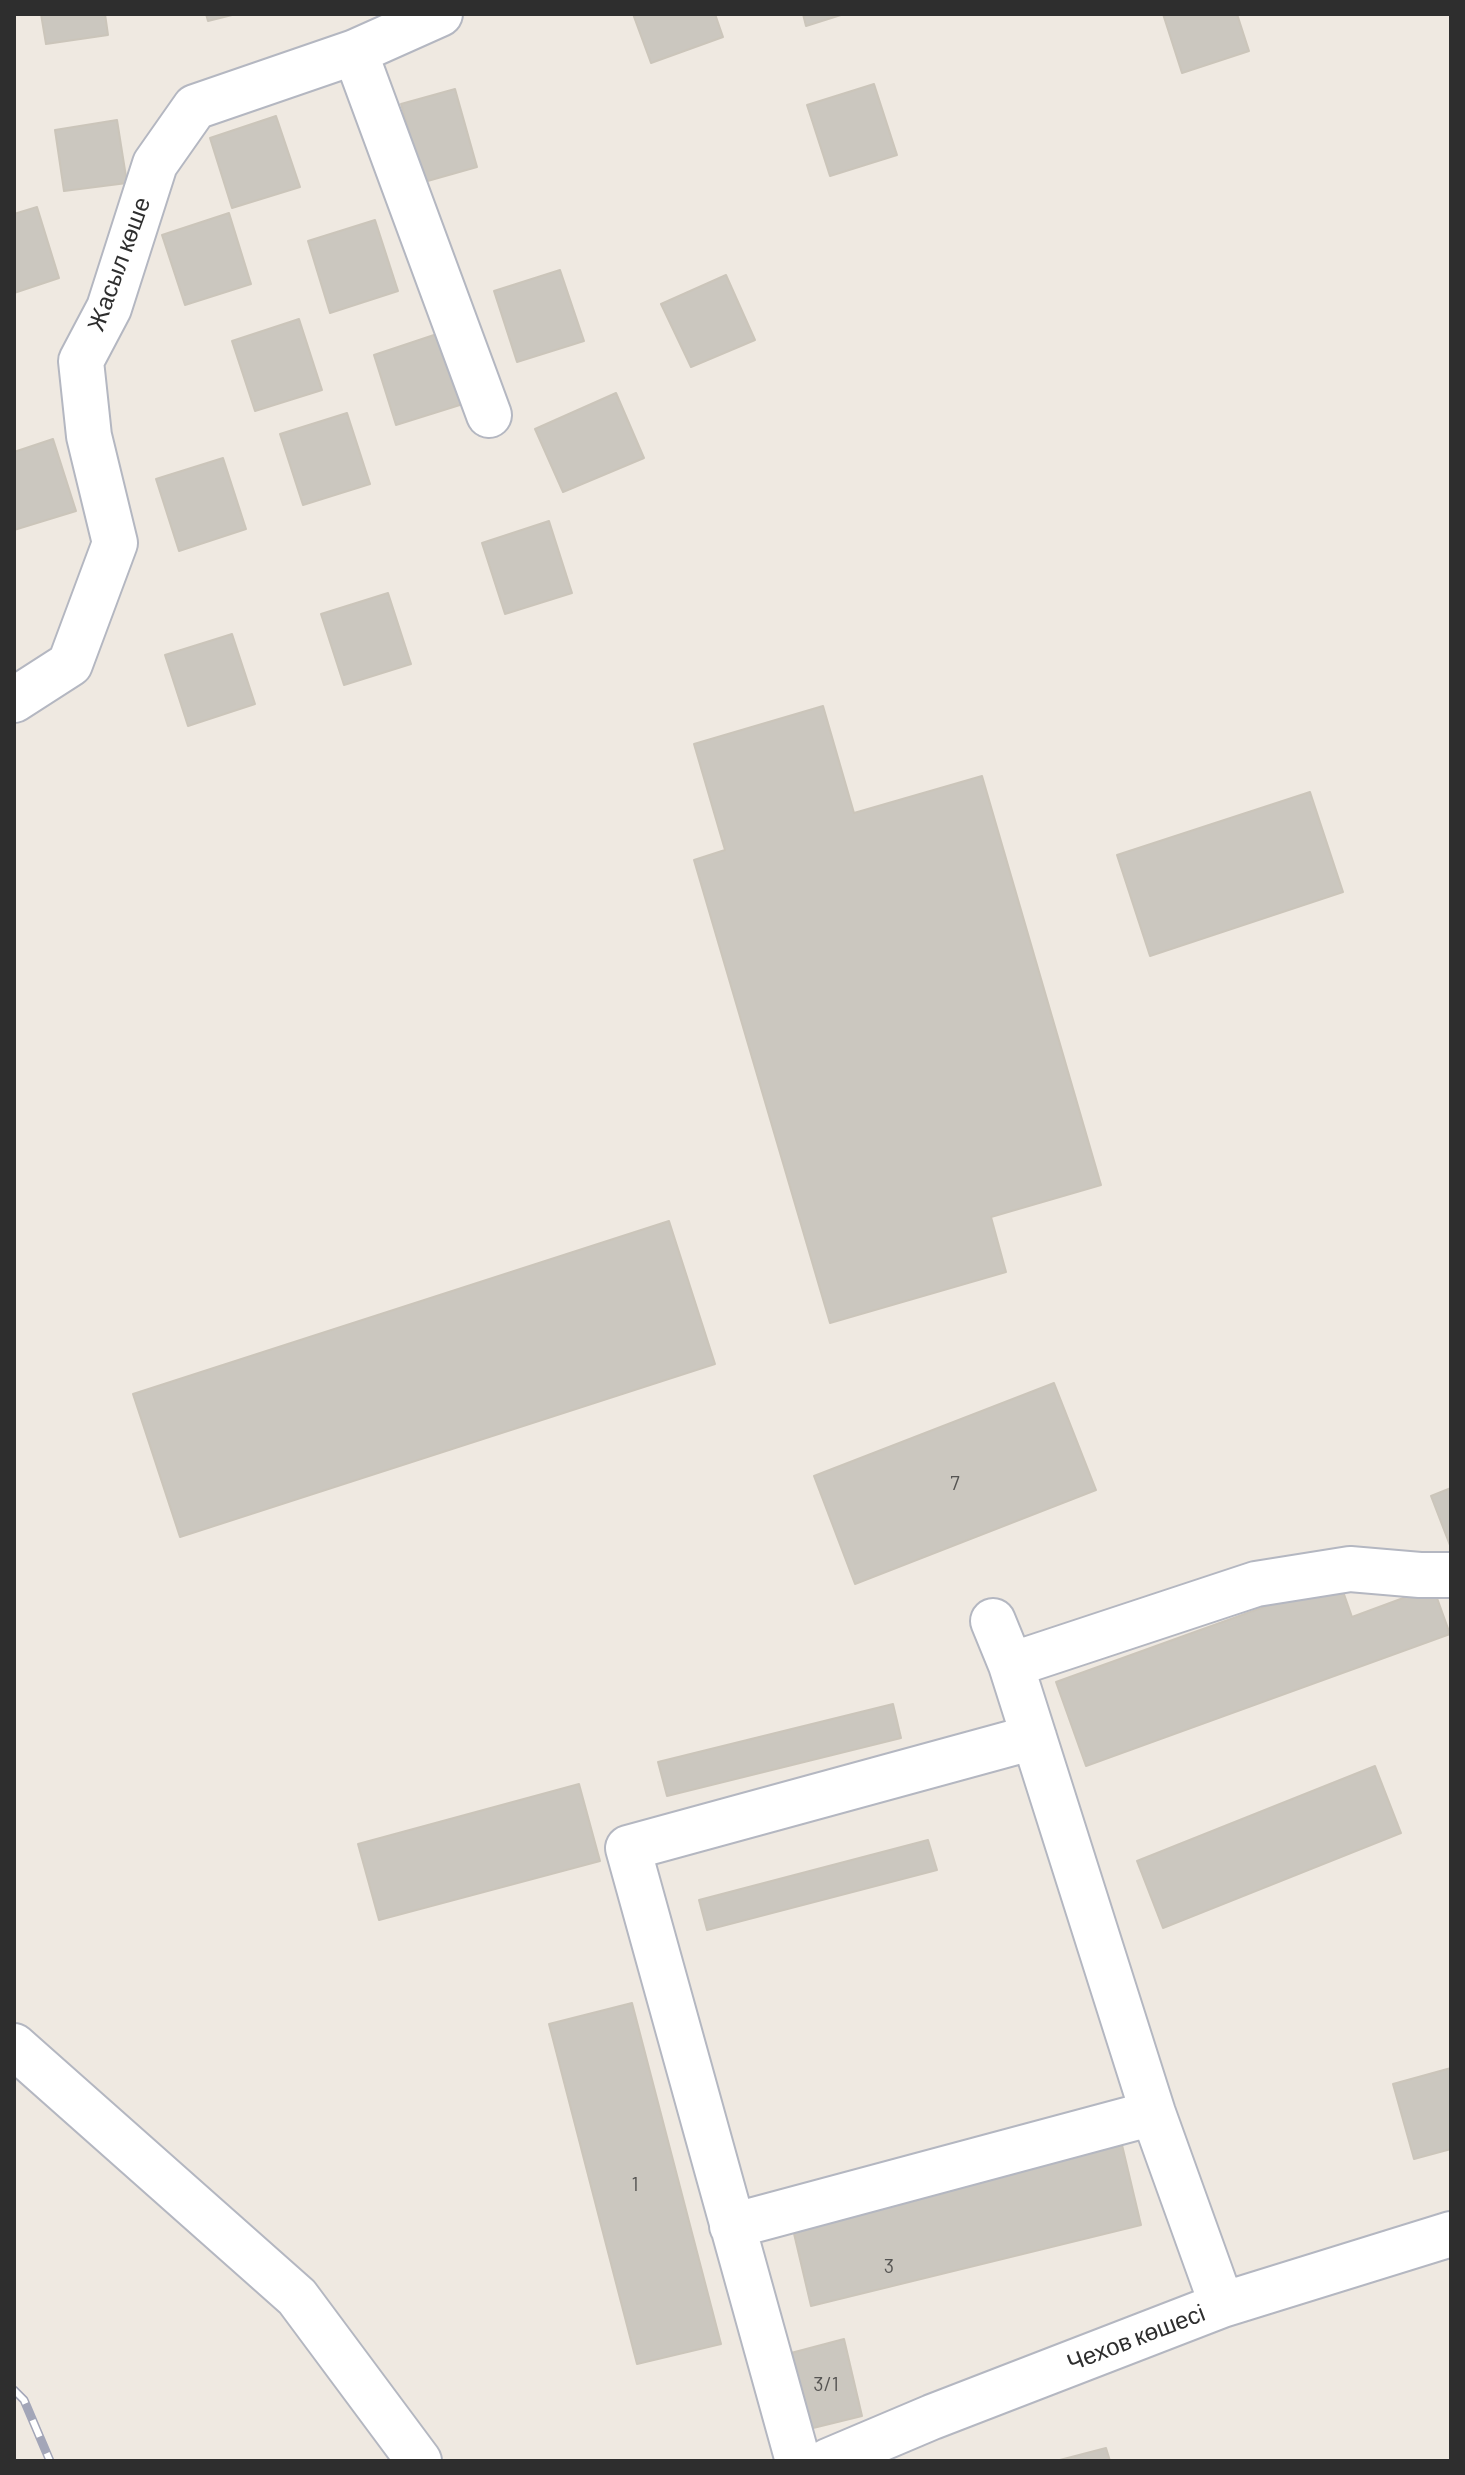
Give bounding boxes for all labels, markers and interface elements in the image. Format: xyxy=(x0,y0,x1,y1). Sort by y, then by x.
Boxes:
street label: Жасыл көше xyxy=(81,193,157,335)
house number: 7 xyxy=(950,1471,960,1495)
house number: 1 xyxy=(632,2172,638,2196)
house number: 3 xyxy=(884,2254,894,2278)
street label: Чехов көшесі xyxy=(1063,2299,1209,2377)
house number: 3/1 xyxy=(813,2372,839,2396)

